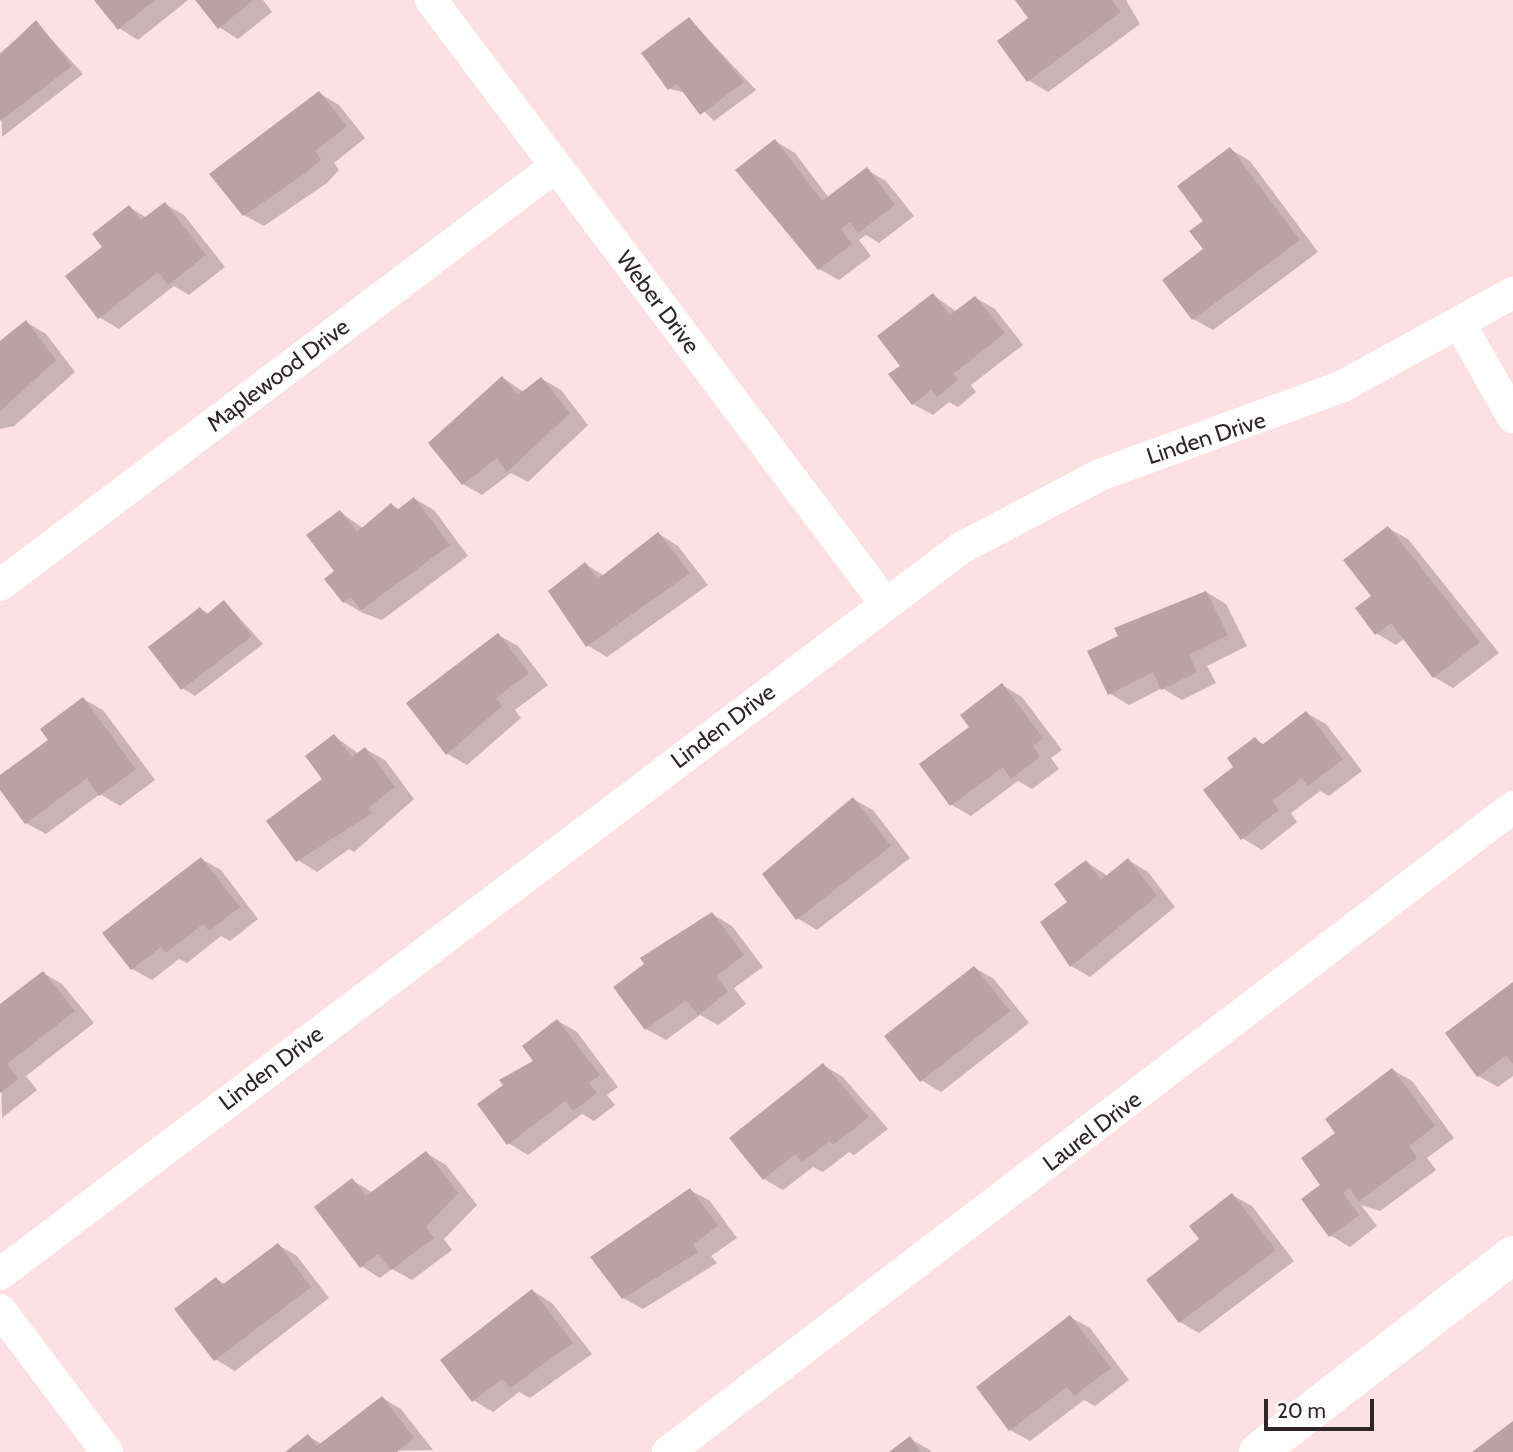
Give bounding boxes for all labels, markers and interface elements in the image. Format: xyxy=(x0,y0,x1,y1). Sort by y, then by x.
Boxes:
street label: Weber Drive xyxy=(611,245,705,359)
street label: Maplewood Drive xyxy=(201,313,355,437)
street label: Linden Drive xyxy=(1143,406,1269,470)
street label: Linden Drive xyxy=(665,678,781,774)
street label: Linden Drive xyxy=(213,1020,329,1116)
street label: Laurel Drive xyxy=(1038,1085,1146,1177)
scale bar xyxy=(1268,1386,1378,1430)
text: 20 m xyxy=(1277,1398,1326,1423)

